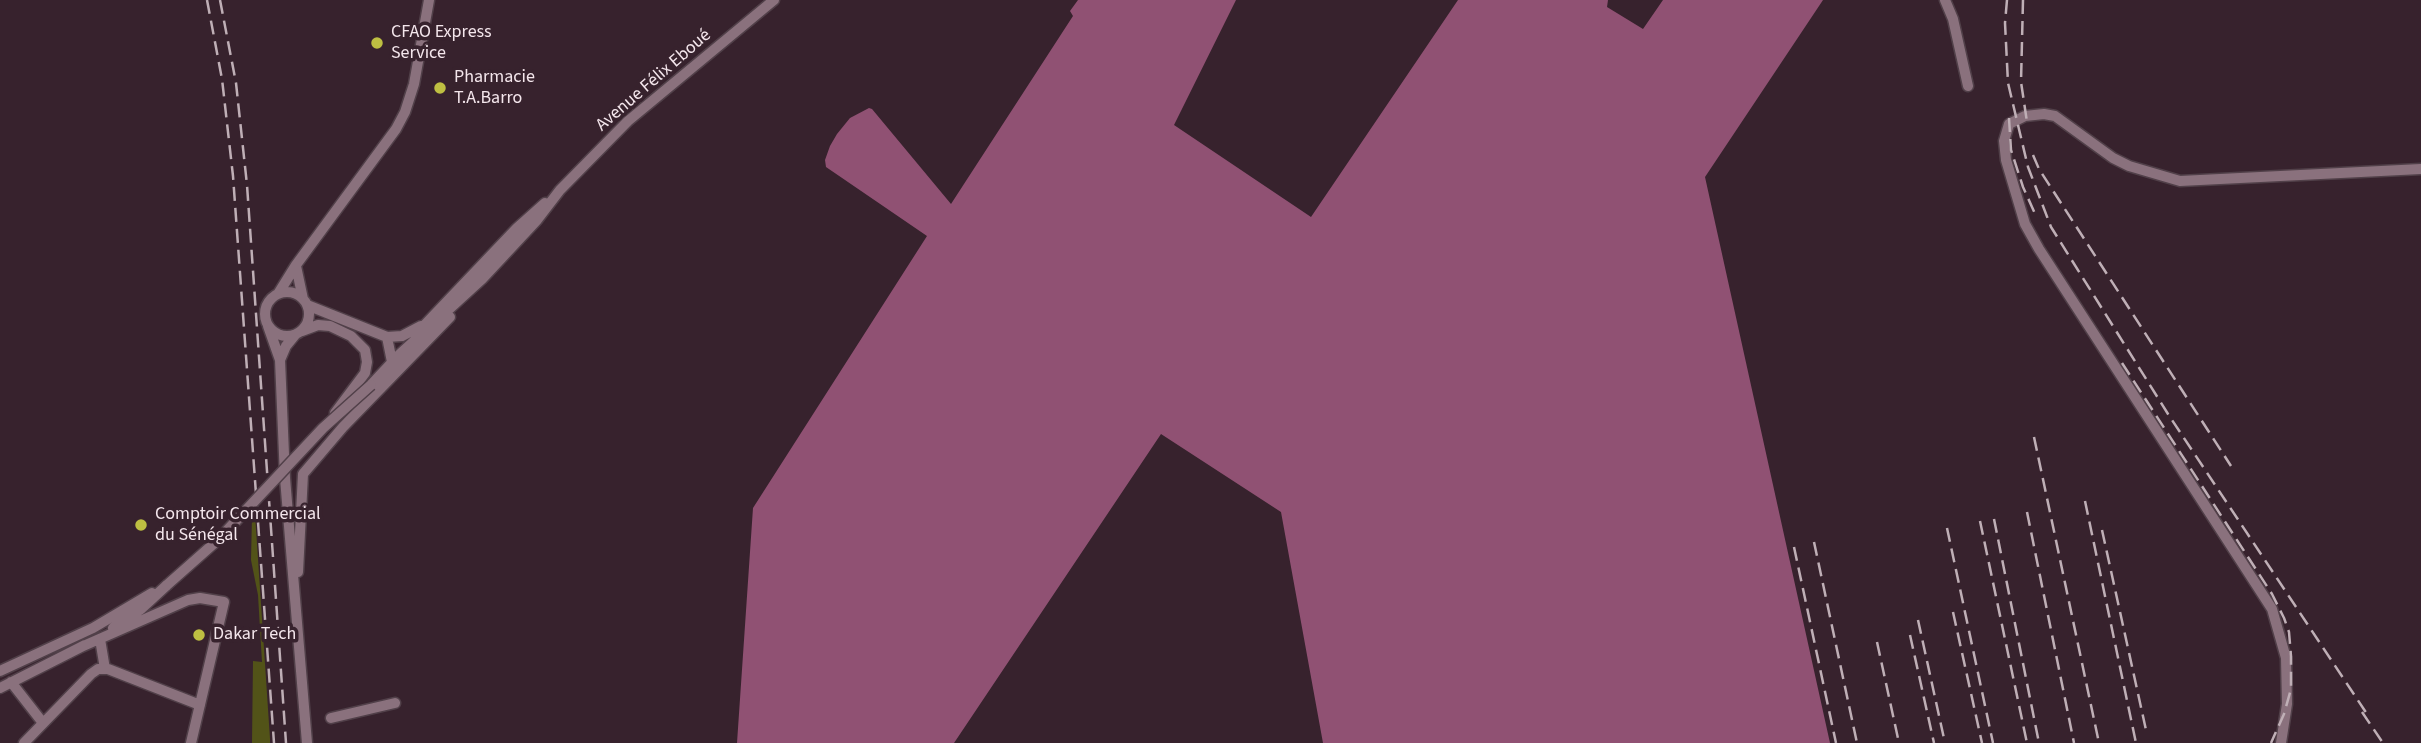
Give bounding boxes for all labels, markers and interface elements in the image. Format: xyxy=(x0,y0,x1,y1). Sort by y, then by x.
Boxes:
place label: CFAO Express Service xyxy=(391,22,492,64)
street label: Avenue Félix Eboué xyxy=(592,25,716,137)
marker: CFAO Express Service xyxy=(369,35,385,51)
place label: Pharmacie T.A.Barro xyxy=(454,67,535,110)
marker: Pharmacie T.A.Barro xyxy=(432,80,448,96)
place label: Comptoir Commercial du Sénégal xyxy=(155,504,321,546)
marker: Comptoir Commercial du Sénégal xyxy=(133,517,149,533)
place label: Dakar Tech xyxy=(213,624,296,646)
marker: Dakar Tech xyxy=(191,627,207,643)

